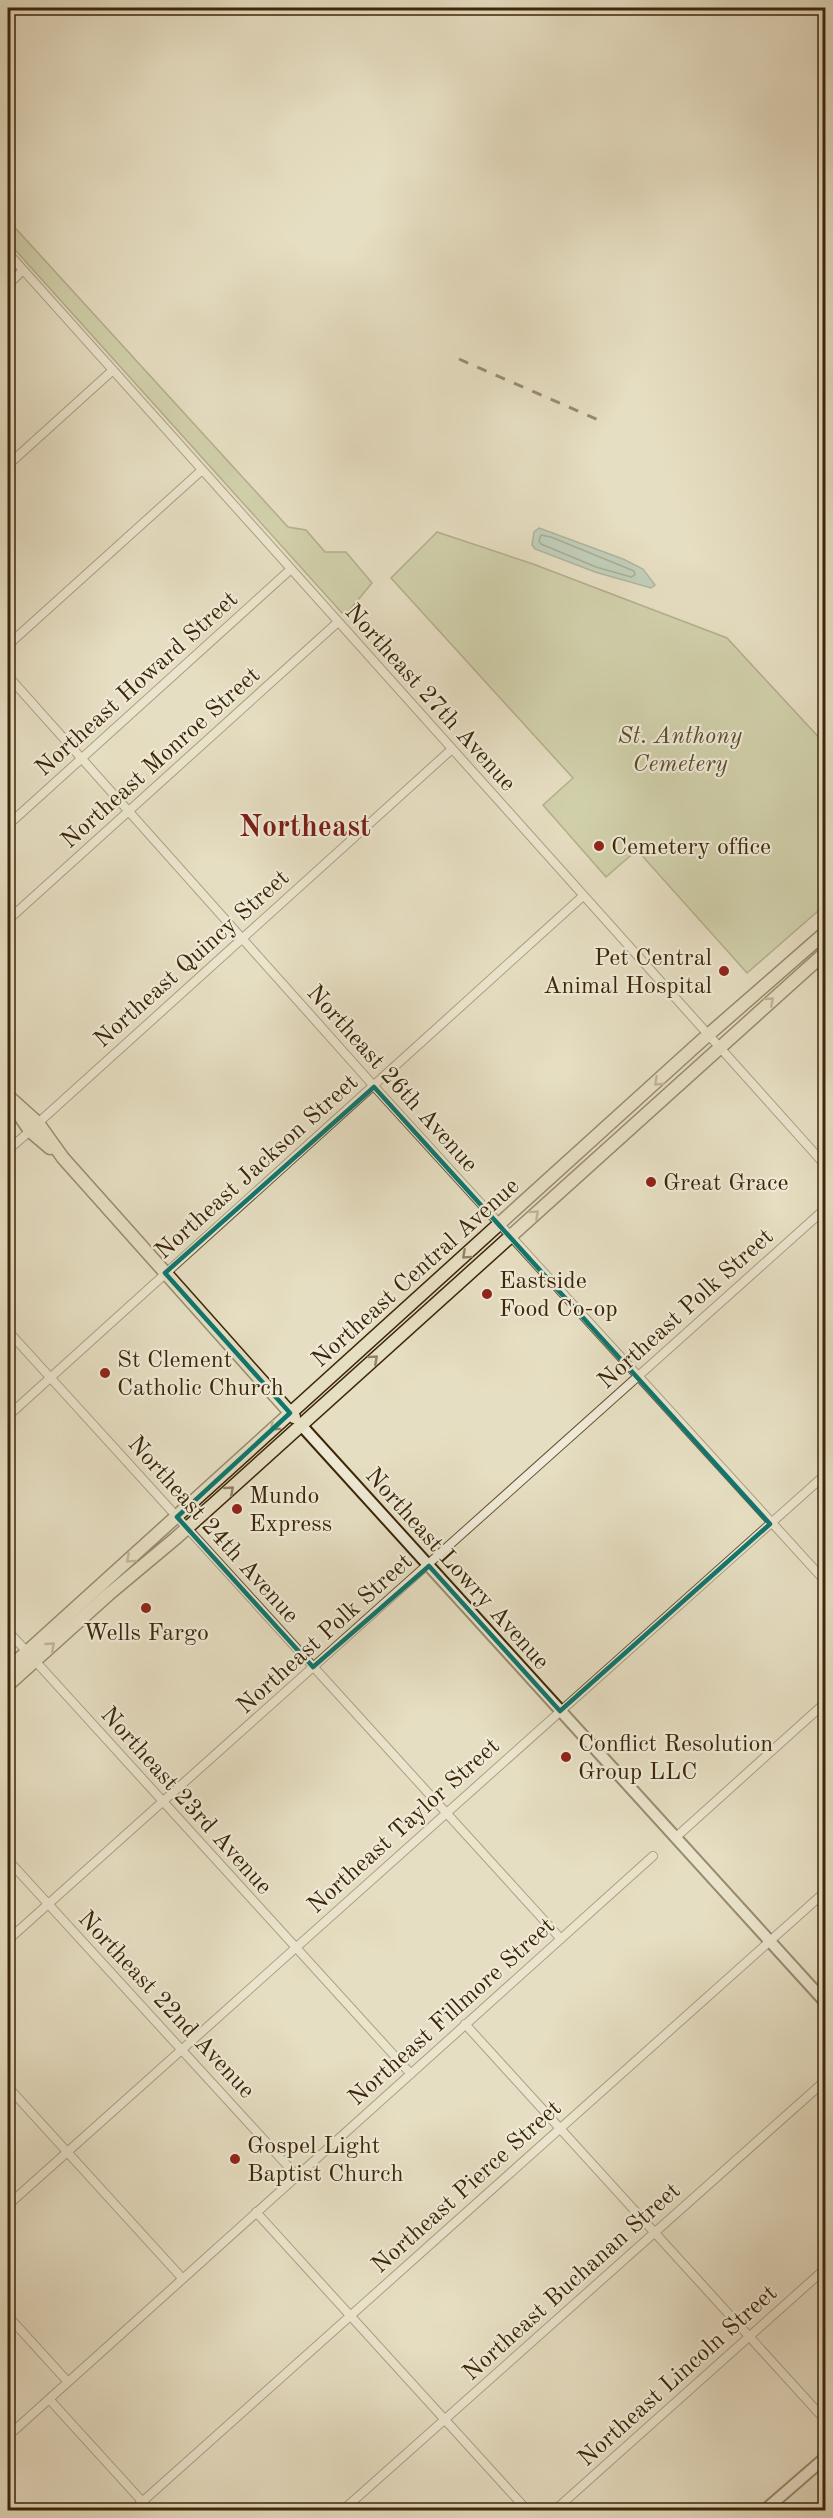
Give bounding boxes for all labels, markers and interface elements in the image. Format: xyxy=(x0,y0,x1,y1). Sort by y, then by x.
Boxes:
street label: Northeast Howard Street xyxy=(32,588,243,781)
street label: Northeast 27th Avenue xyxy=(340,600,520,796)
street label: Northeast Monroe Street xyxy=(57,663,265,854)
park label: St. Anthony Cemetery xyxy=(618,725,743,777)
district label: Northeast xyxy=(239,813,371,843)
place label: Cemetery office xyxy=(611,836,771,860)
marker: Cemetery office xyxy=(592,839,606,853)
street label: Northeast Quincy Street xyxy=(90,866,294,1053)
place label: Pet Central Animal Hospital xyxy=(543,947,712,999)
marker: Pet Central Animal Hospital xyxy=(717,964,731,978)
street label: Northeast 26th Avenue xyxy=(302,981,482,1177)
one-way arrow xyxy=(764,997,774,1008)
street label: Northeast Jackson Street xyxy=(151,1070,363,1265)
one-way arrow xyxy=(654,1075,665,1086)
place label: Great Grace xyxy=(663,1172,789,1196)
street label: Northeast Central Avenue xyxy=(308,1174,525,1373)
marker: Great Grace xyxy=(644,1175,658,1189)
one-way arrow xyxy=(528,1210,538,1221)
street label: Northeast Polk Street xyxy=(594,1225,778,1394)
one-way arrow xyxy=(462,1248,473,1259)
place label: Eastside Food Co-op xyxy=(499,1270,618,1322)
marker: Eastside Food Co-op xyxy=(480,1287,494,1301)
place label: St Clement Catholic Church xyxy=(117,1349,284,1401)
one-way arrow xyxy=(367,1355,378,1366)
marker: St Clement Catholic Church xyxy=(98,1366,112,1380)
one-way arrow xyxy=(270,1420,281,1431)
street label: Northeast 24th Avenue xyxy=(123,1432,303,1628)
street label: Northeast Lowry Avenue xyxy=(360,1464,553,1675)
place label: Mundo Express xyxy=(249,1485,332,1537)
one-way arrow xyxy=(223,1486,233,1497)
marker: Mundo Express xyxy=(230,1502,244,1516)
street label: Northeast Polk Street xyxy=(233,1550,417,1719)
one-way arrow xyxy=(126,1552,137,1563)
marker: Wells Fargo xyxy=(139,1601,153,1615)
place label: Wells Fargo xyxy=(83,1622,209,1646)
one-way arrow xyxy=(44,1642,55,1653)
street label: Northeast 23rd Avenue xyxy=(95,1703,276,1900)
place label: Conflict Resolution Group LLC xyxy=(578,1733,773,1785)
street label: Northeast Taylor Street xyxy=(304,1734,505,1919)
marker: Conflict Resolution Group LLC xyxy=(559,1750,573,1764)
street label: Northeast 22nd Avenue xyxy=(73,1907,258,2104)
street label: Northeast Fillmore Street xyxy=(345,1914,560,2111)
street label: Northeast Pierce Street xyxy=(368,2096,567,2279)
place label: Gospel Light Baptist Church xyxy=(247,2135,404,2187)
marker: Gospel Light Baptist Church xyxy=(228,2152,242,2166)
street label: Northeast Buchanan Street xyxy=(459,2179,686,2386)
street label: Northeast Lincoln Street xyxy=(575,2281,782,2472)

